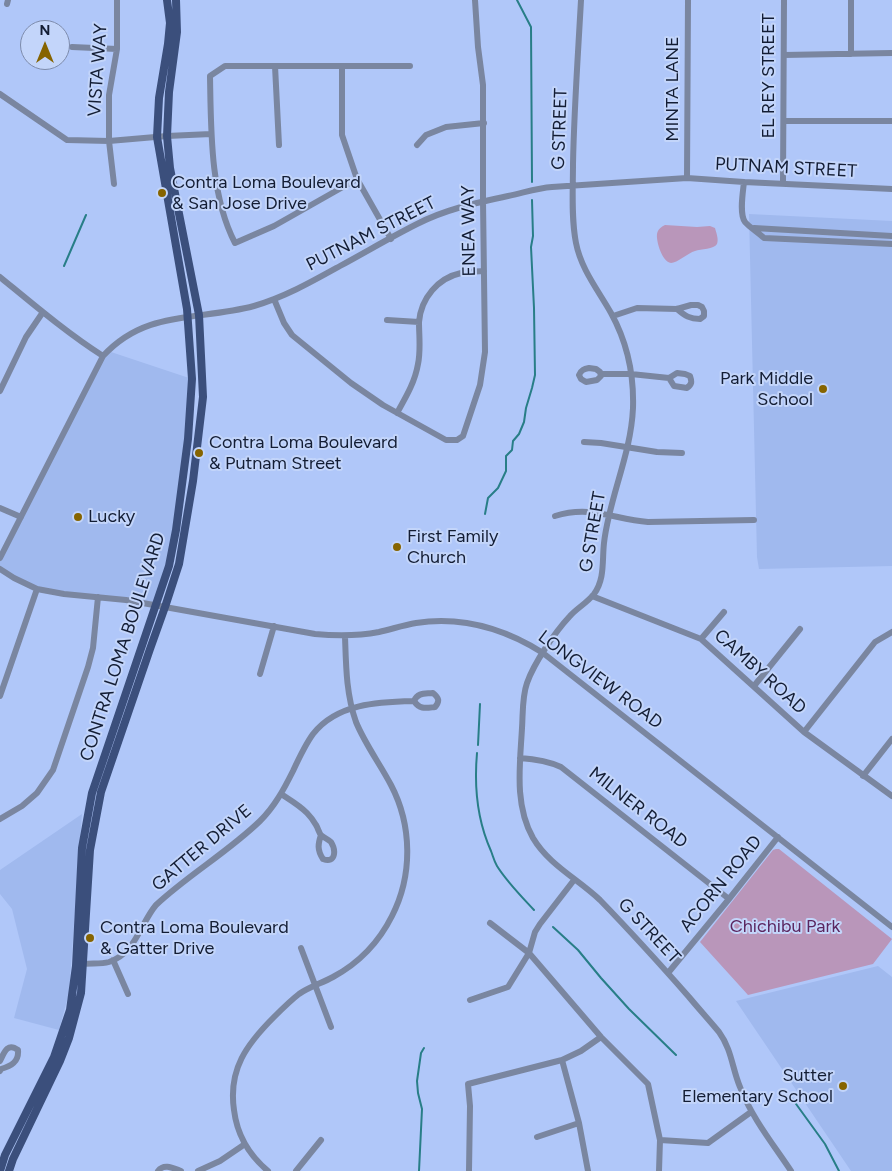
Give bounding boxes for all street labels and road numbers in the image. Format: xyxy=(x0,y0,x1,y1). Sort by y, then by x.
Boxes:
street label: EL REY STREET xyxy=(758,13,780,139)
street label: VISTA WAY xyxy=(84,23,112,117)
street label: MINTA LANE xyxy=(662,36,684,142)
street label: G STREET xyxy=(548,88,572,170)
street label: PUTNAM STREET xyxy=(714,153,858,183)
street label: ENEA WAY xyxy=(457,185,481,277)
street label: PUTNAM STREET xyxy=(303,192,439,276)
street label: G STREET xyxy=(575,490,611,574)
street label: CONTRA LOMA BOULEVARD xyxy=(76,530,170,764)
street label: CAMBY ROAD xyxy=(709,625,811,719)
street label: LONGVIEW ROAD xyxy=(534,626,666,734)
street label: MILNER ROAD xyxy=(584,763,692,853)
street label: GATTER DRIVE xyxy=(148,800,256,896)
street label: ACORN ROAD xyxy=(675,831,767,937)
street label: G STREET xyxy=(613,894,685,968)

